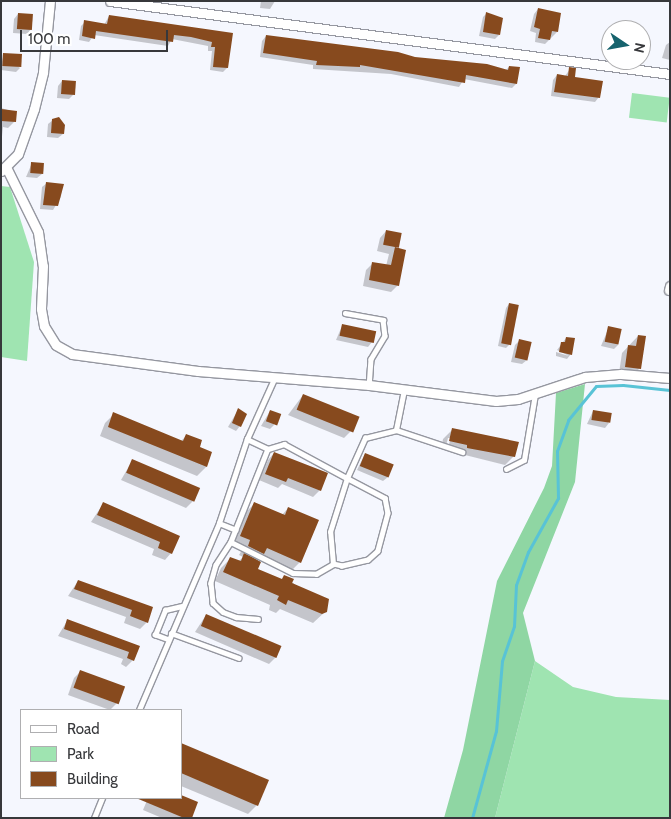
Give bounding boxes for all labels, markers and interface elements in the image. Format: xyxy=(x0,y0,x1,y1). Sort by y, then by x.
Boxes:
scale bar xyxy=(22,20,170,52)
north arrow xyxy=(601,20,651,70)
text: 100 m xyxy=(28,30,70,48)
text: N xyxy=(630,41,650,55)
legend xyxy=(20,709,182,799)
text: Road xyxy=(67,720,100,738)
text: Park xyxy=(67,745,94,763)
text: Building xyxy=(67,770,118,788)

